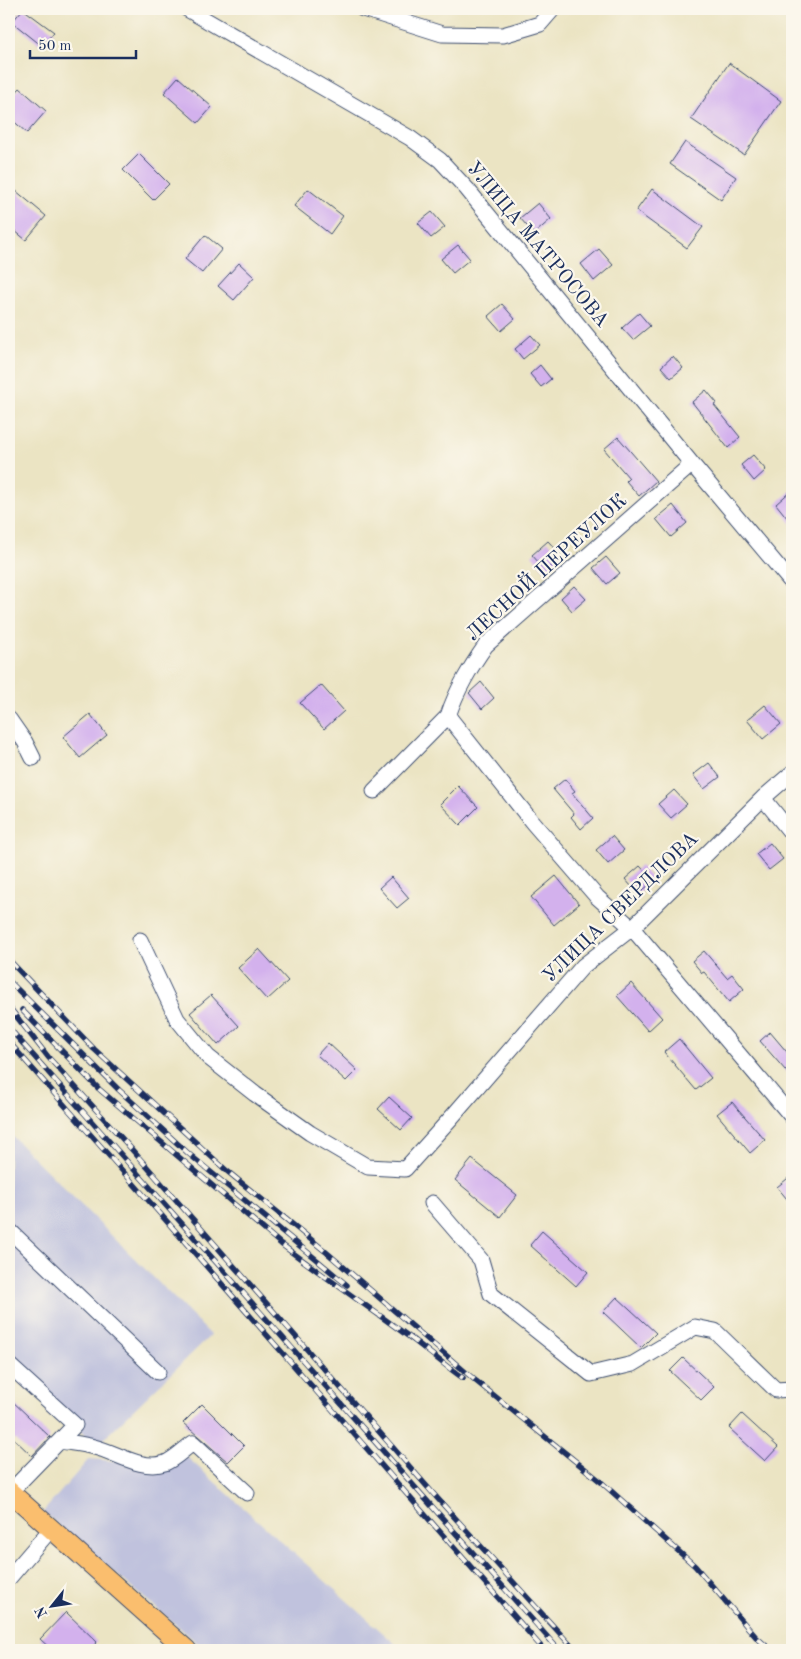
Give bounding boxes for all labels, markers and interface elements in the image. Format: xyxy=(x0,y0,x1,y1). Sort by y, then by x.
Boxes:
scale bar xyxy=(30,28,136,60)
text: 50 m xyxy=(38,39,72,54)
street label: УЛИЦА МАТРОСОВА xyxy=(462,158,612,332)
street label: ЛЕСНОЙ ПЕРЕУЛОК xyxy=(461,489,631,645)
street label: УЛИЦА СВЕРДЛОВА xyxy=(539,829,703,987)
north arrow xyxy=(28,1582,78,1632)
text: N xyxy=(33,1604,50,1620)

